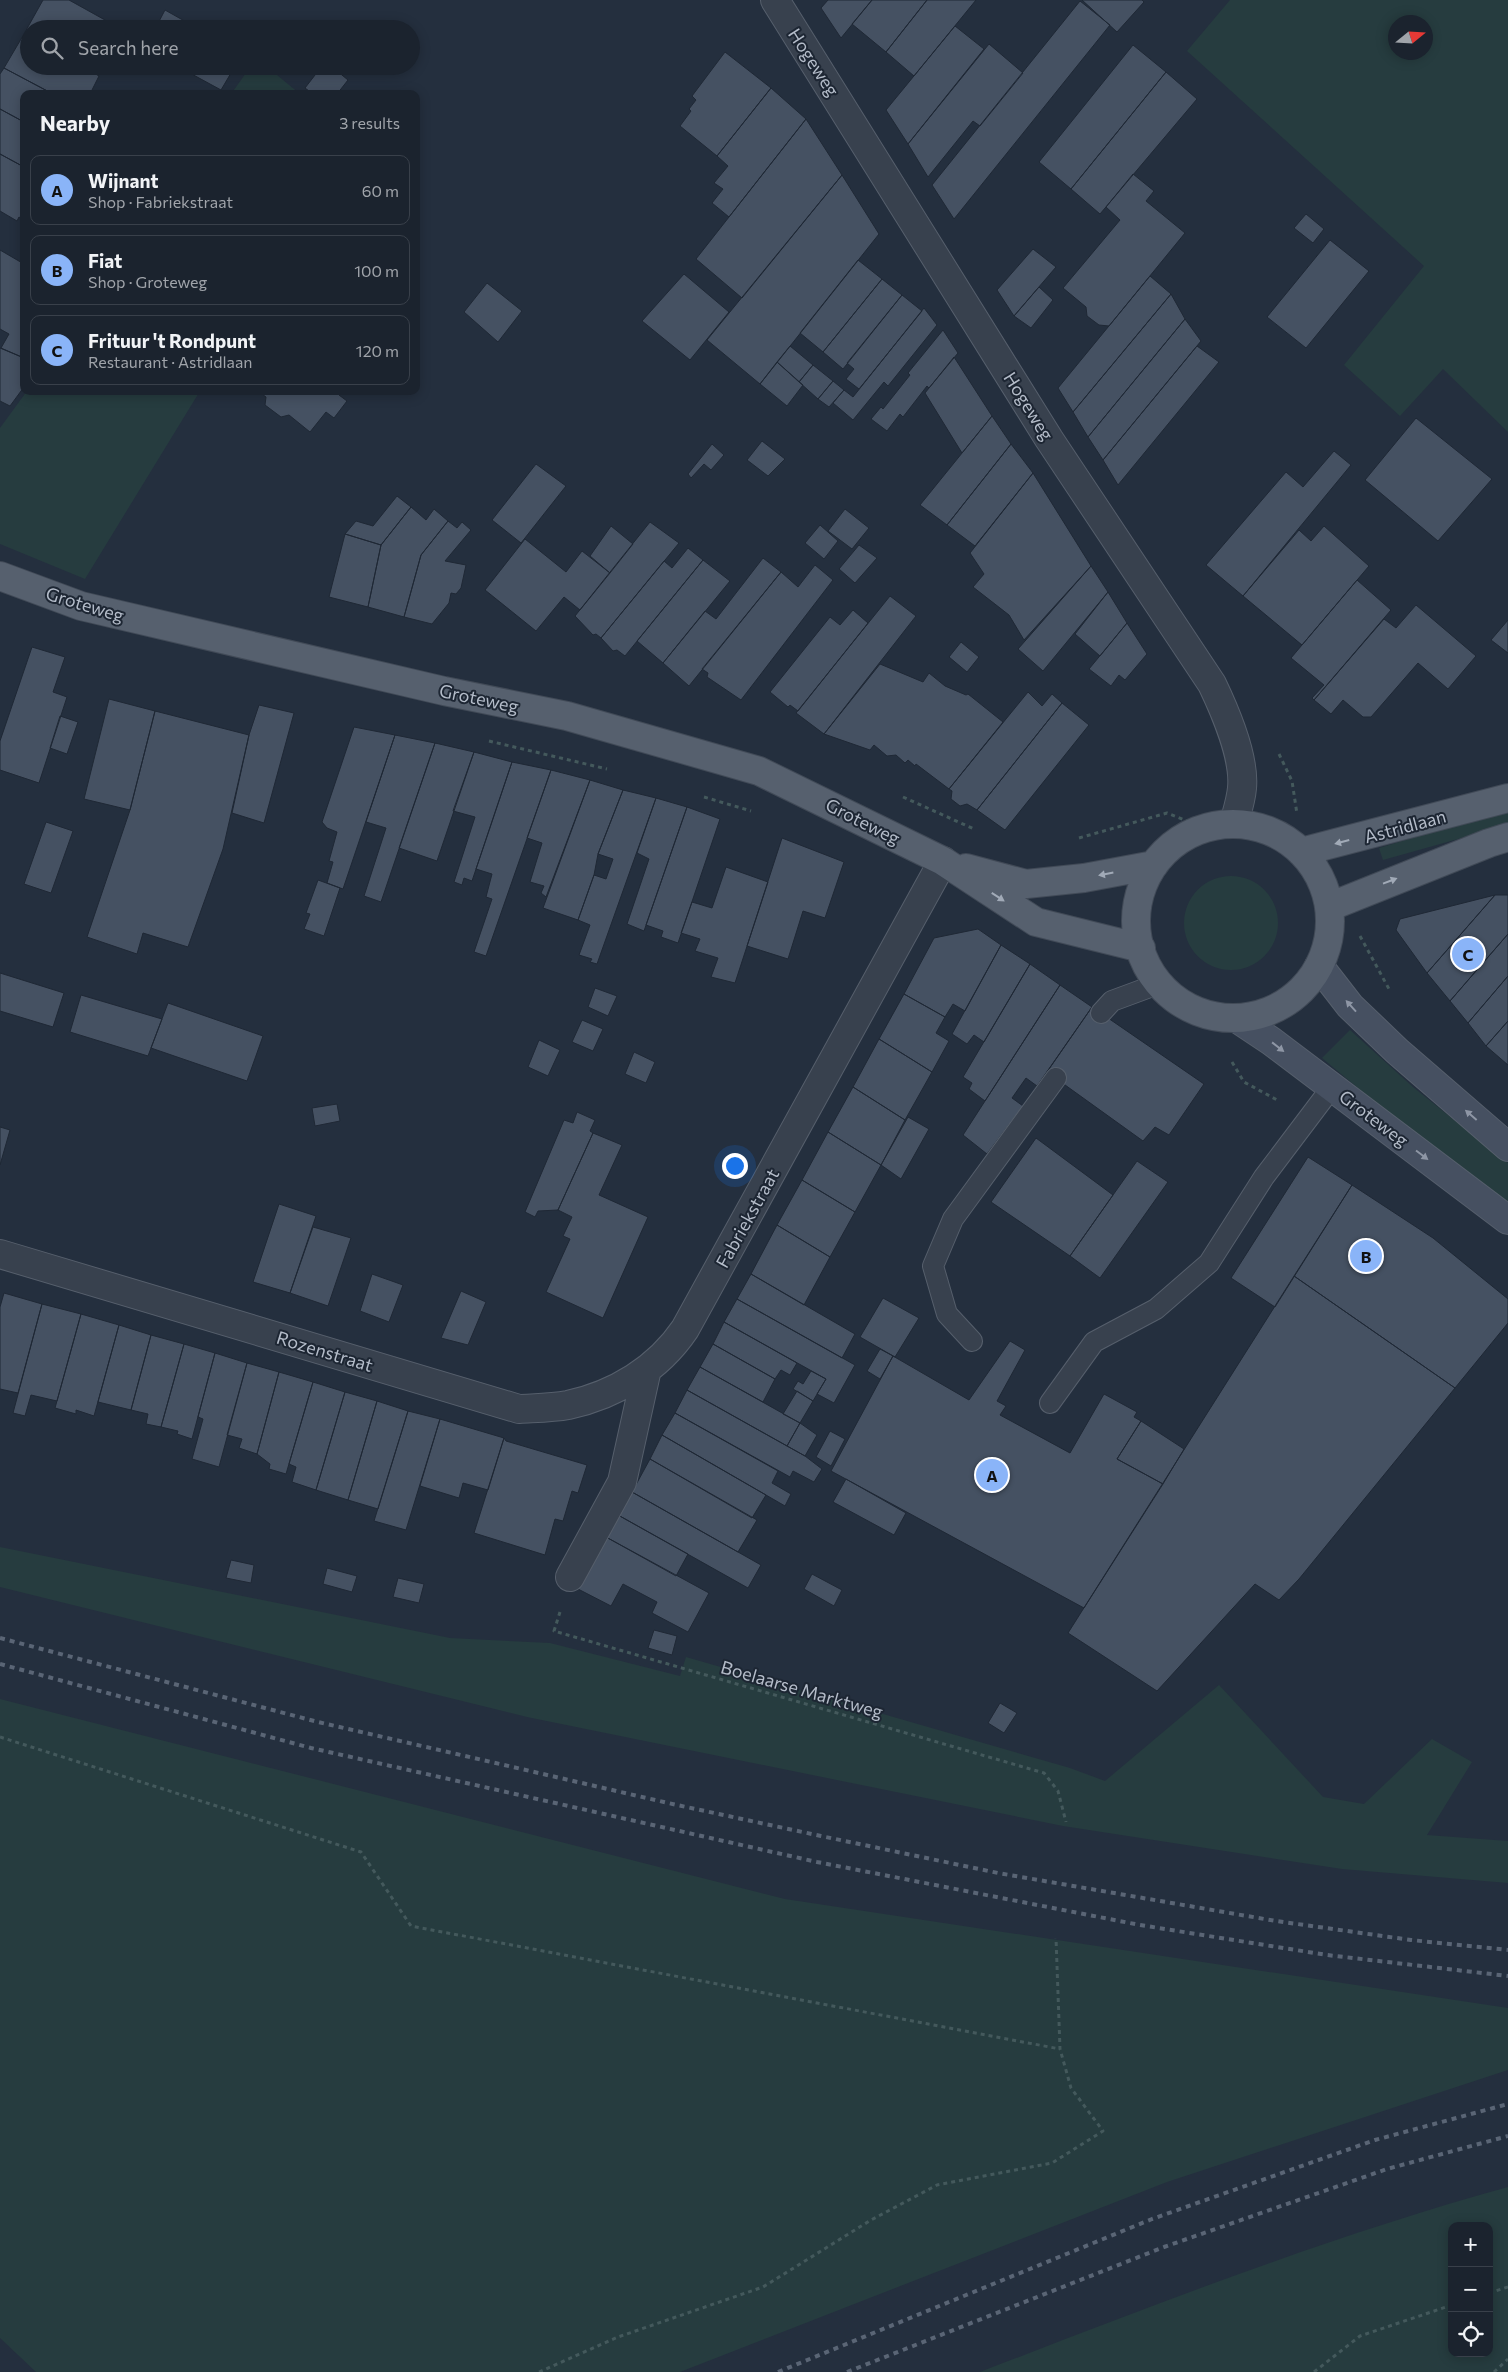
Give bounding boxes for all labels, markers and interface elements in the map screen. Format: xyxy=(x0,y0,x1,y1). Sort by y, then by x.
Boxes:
north arrow xyxy=(1388,15,1433,60)
search box xyxy=(20,20,420,75)
street label: Hogeweg xyxy=(784,24,844,100)
icon: search xyxy=(38,34,66,62)
text: Search here xyxy=(78,36,178,59)
text: Nearby xyxy=(40,110,110,135)
text: 3 results xyxy=(339,113,400,132)
text: Wijnant xyxy=(88,169,158,192)
text: A xyxy=(51,181,63,200)
text: 60 m xyxy=(362,181,399,200)
text: Shop · Fabriekstraat xyxy=(88,192,233,211)
text: Fiat xyxy=(88,249,122,272)
text: B xyxy=(52,261,62,280)
text: 100 m xyxy=(354,261,399,280)
text: Shop · Groteweg xyxy=(88,272,207,291)
text: Frituur 't Rondpunt xyxy=(88,329,256,352)
text: C xyxy=(52,341,62,360)
text: 120 m xyxy=(356,341,399,360)
text: Restaurant · Astridlaan xyxy=(88,352,253,371)
street label: Hogeweg xyxy=(999,368,1059,444)
street label: Groteweg xyxy=(43,582,127,626)
street label: Groteweg xyxy=(437,679,521,717)
street label: Groteweg xyxy=(822,793,904,849)
street label: Astridlaan xyxy=(1362,805,1448,847)
one-way arrow xyxy=(1335,838,1350,846)
one-way arrow xyxy=(1097,871,1113,879)
one-way arrow xyxy=(1383,877,1398,885)
one-way arrow xyxy=(992,893,1005,902)
pin: C xyxy=(1452,935,1484,973)
one-way arrow xyxy=(1345,1001,1357,1013)
one-way arrow xyxy=(1271,1041,1284,1052)
street label: Groteweg xyxy=(1335,1085,1413,1151)
one-way arrow xyxy=(1465,1110,1478,1121)
one-way arrow xyxy=(1415,1150,1429,1160)
your location xyxy=(722,1153,748,1179)
street label: Fabriekstraat xyxy=(711,1165,783,1271)
pin: B xyxy=(1350,1237,1382,1275)
street label: Rozenstraat xyxy=(274,1326,376,1376)
pin: A xyxy=(976,1456,1008,1494)
street label: Boelaarse Marktweg xyxy=(718,1655,886,1723)
map controls xyxy=(1448,2222,1493,2357)
button: + xyxy=(1448,2222,1493,2267)
button: − xyxy=(1448,2267,1493,2312)
button: locate xyxy=(1448,2312,1493,2357)

